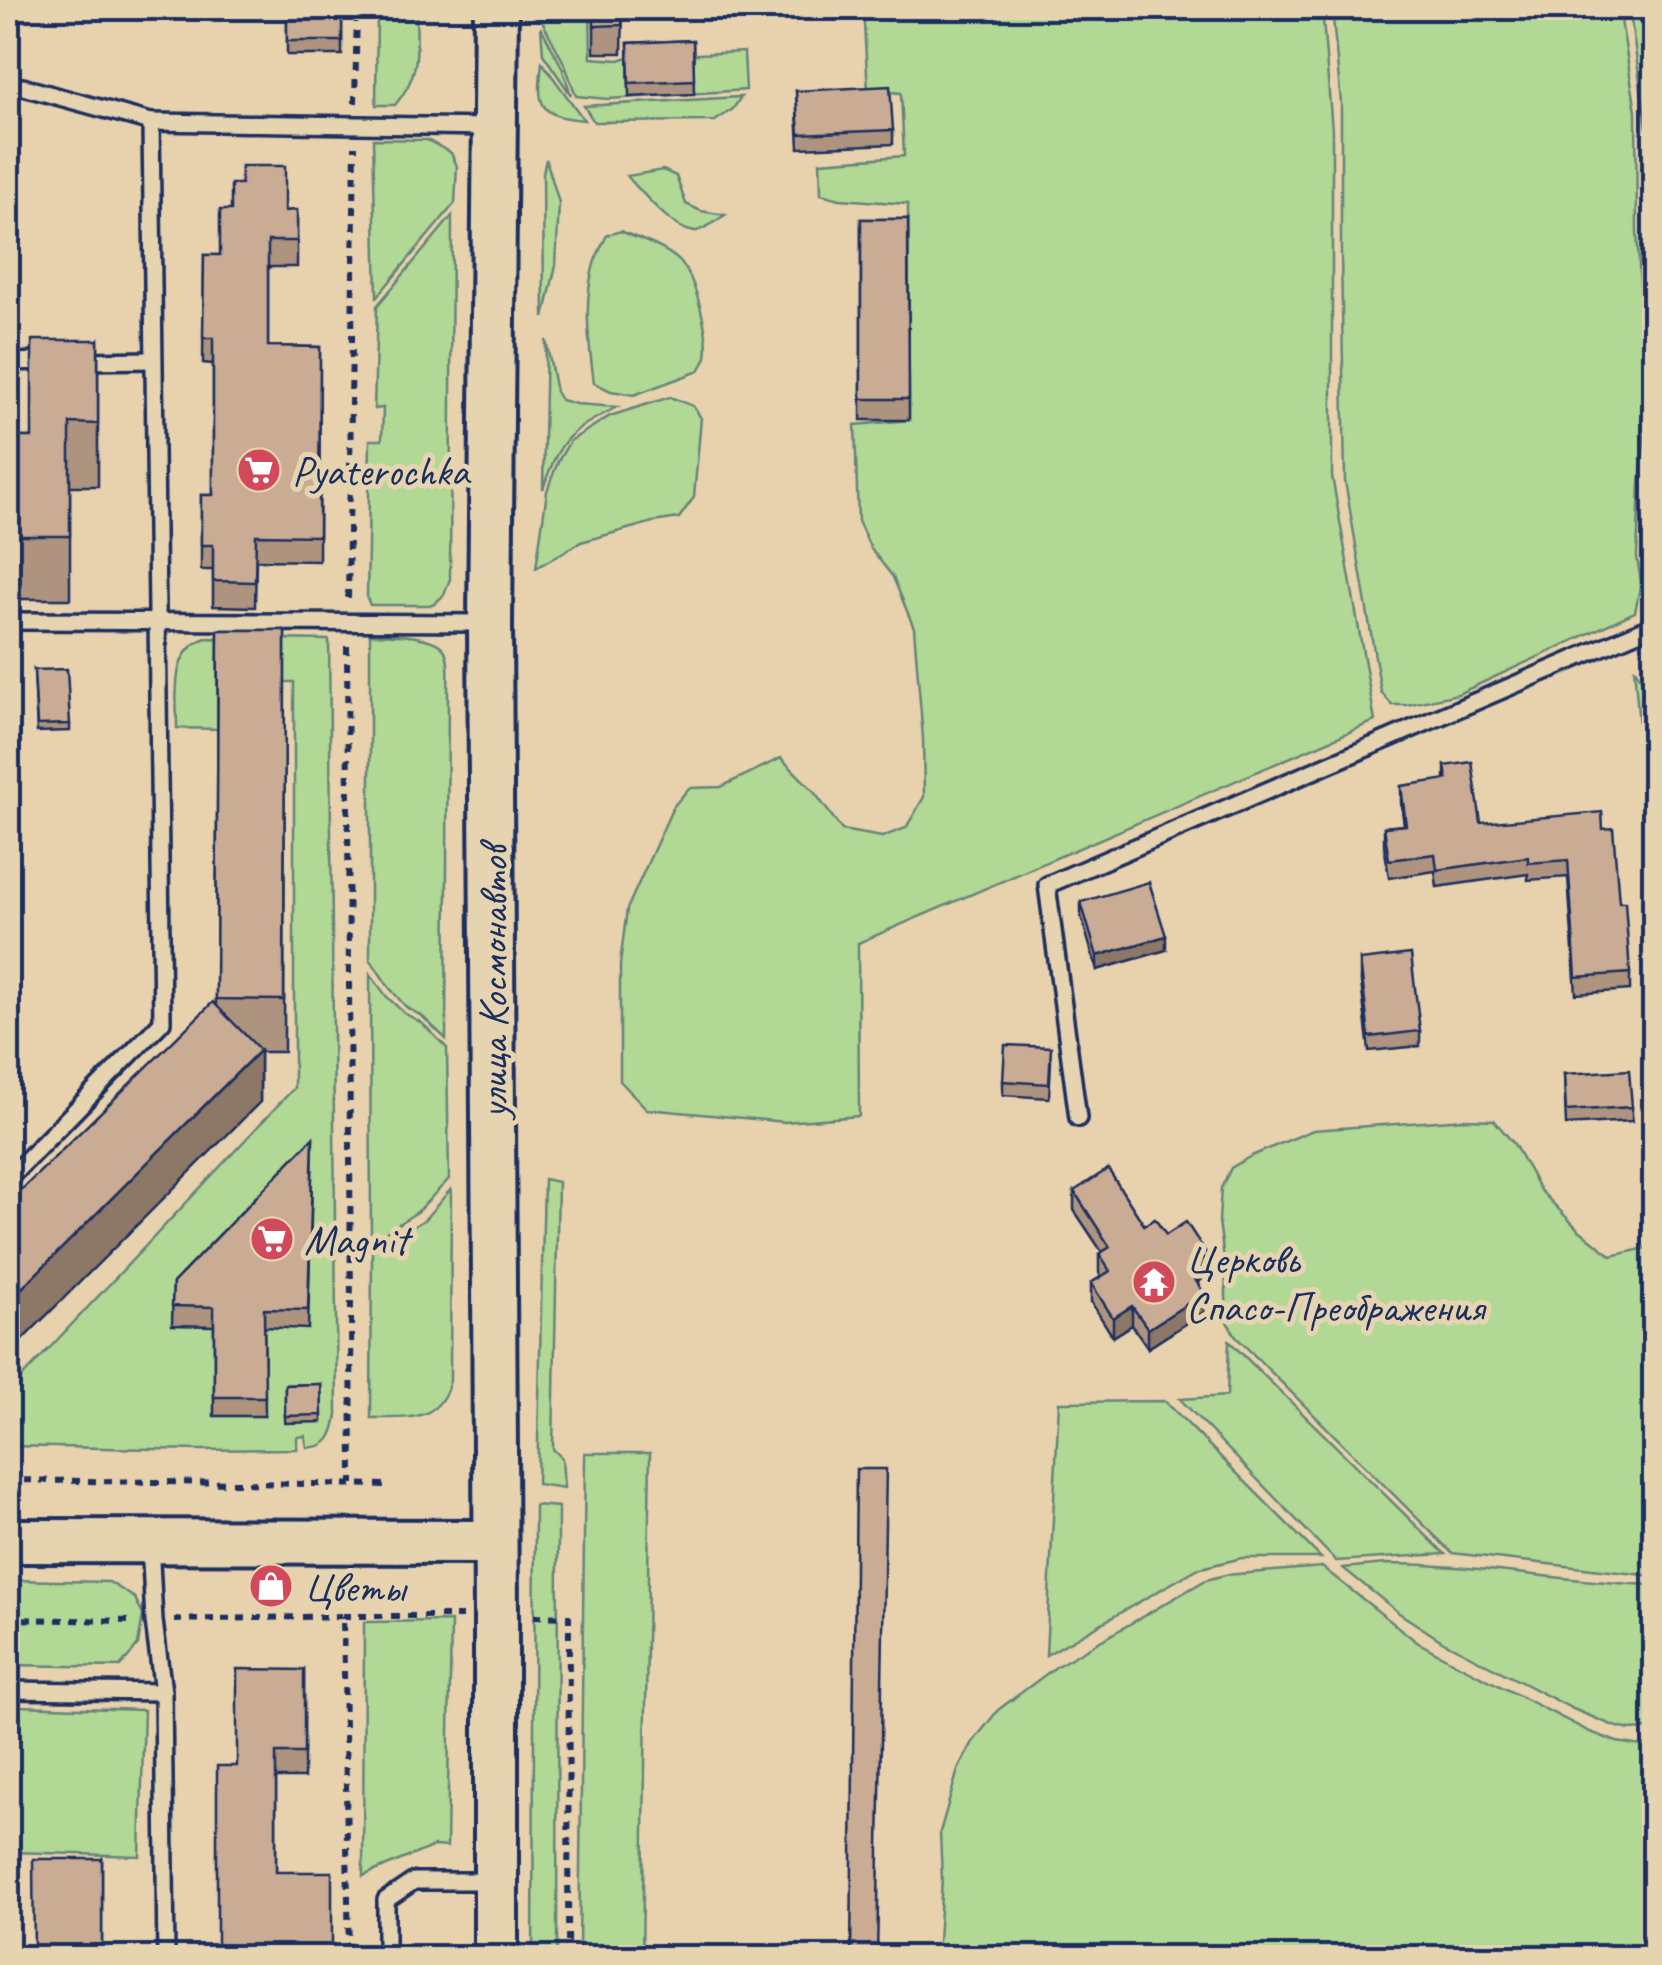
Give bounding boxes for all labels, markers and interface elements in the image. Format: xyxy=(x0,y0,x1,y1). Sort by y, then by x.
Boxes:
place label: Pyaterochka xyxy=(292,445,472,498)
supermarket icon: Pyaterochka xyxy=(236,447,282,493)
street label: улица Космонавтов xyxy=(467,839,520,1121)
place label: Magnit xyxy=(304,1214,413,1267)
supermarket icon: Magnit xyxy=(249,1216,295,1262)
place label: Церковь Спасо-Преображения xyxy=(1186,1233,1487,1334)
temple icon: Церковь Спасо-Преображения xyxy=(1131,1259,1177,1305)
place label: Цветы xyxy=(304,1561,408,1614)
shop icon: Цветы xyxy=(248,1563,294,1609)

